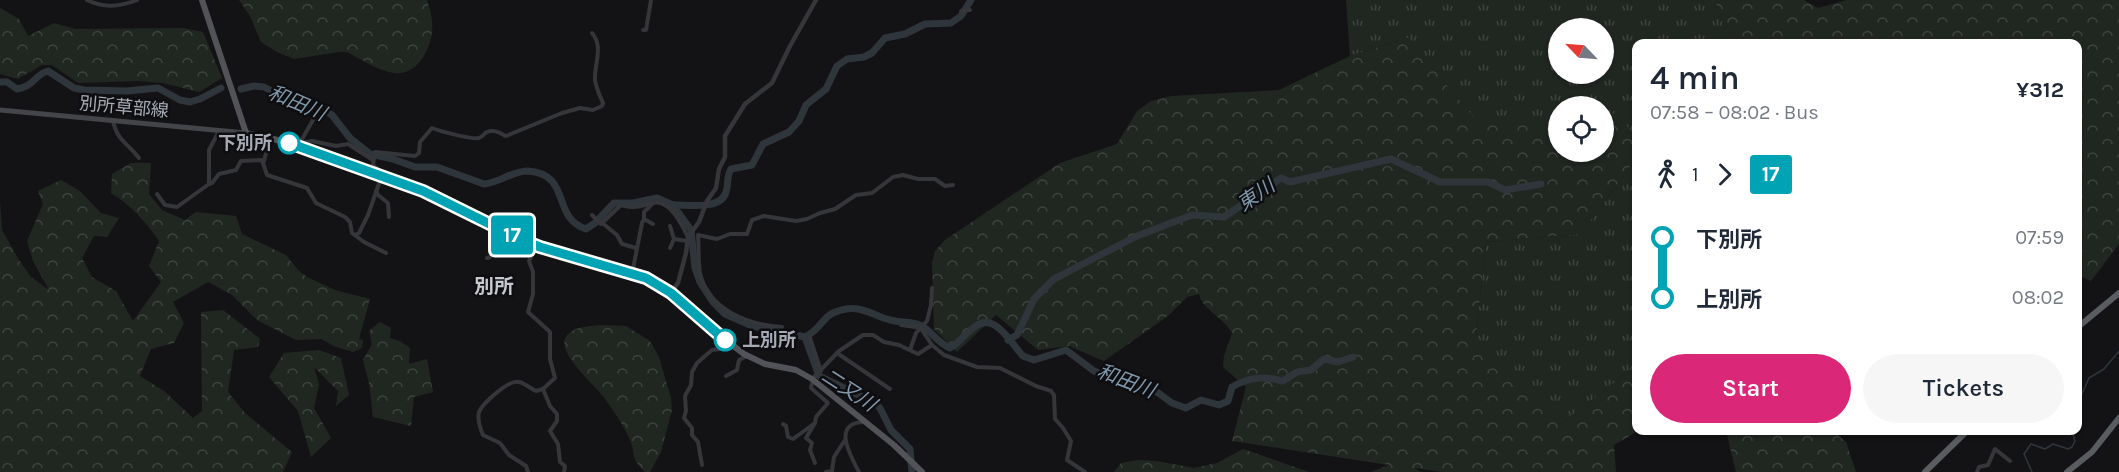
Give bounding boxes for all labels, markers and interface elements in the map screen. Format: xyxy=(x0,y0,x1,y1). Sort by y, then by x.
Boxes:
north arrow xyxy=(1548,18,1614,84)
map controls xyxy=(1548,18,1614,162)
text: 4 min xyxy=(1650,59,1740,97)
text: ¥312 xyxy=(2016,77,2064,103)
water label: 和田川 xyxy=(265,81,331,126)
street label: 別所草部線 xyxy=(78,92,170,122)
button: locate xyxy=(1548,96,1614,162)
text: 07:58 – 08:02 · Bus xyxy=(1650,101,1819,124)
place label: 下別所 xyxy=(218,132,272,154)
marker: 下別所 xyxy=(278,132,300,154)
icon: walk xyxy=(1650,158,1683,191)
icon: forward xyxy=(1708,158,1741,191)
text: 17 xyxy=(1762,162,1780,186)
text: 1 xyxy=(1692,163,1699,186)
water label: 東川 xyxy=(1233,173,1281,216)
line badge: 17 xyxy=(485,216,539,254)
text: 17 xyxy=(503,223,521,247)
text: 07:59 xyxy=(2015,226,2064,249)
text: 下別所 xyxy=(1696,227,1762,253)
district label: 別所 xyxy=(474,275,514,298)
text: 08:02 xyxy=(2012,286,2064,309)
text: 上別所 xyxy=(1696,287,1762,313)
marker: 上別所 xyxy=(714,329,736,351)
place label: 上別所 xyxy=(742,329,796,351)
button: Start xyxy=(1650,354,1851,423)
button: Tickets xyxy=(1863,354,2064,423)
water label: 和田川 xyxy=(1094,360,1160,403)
water label: 二又川 xyxy=(818,364,882,417)

